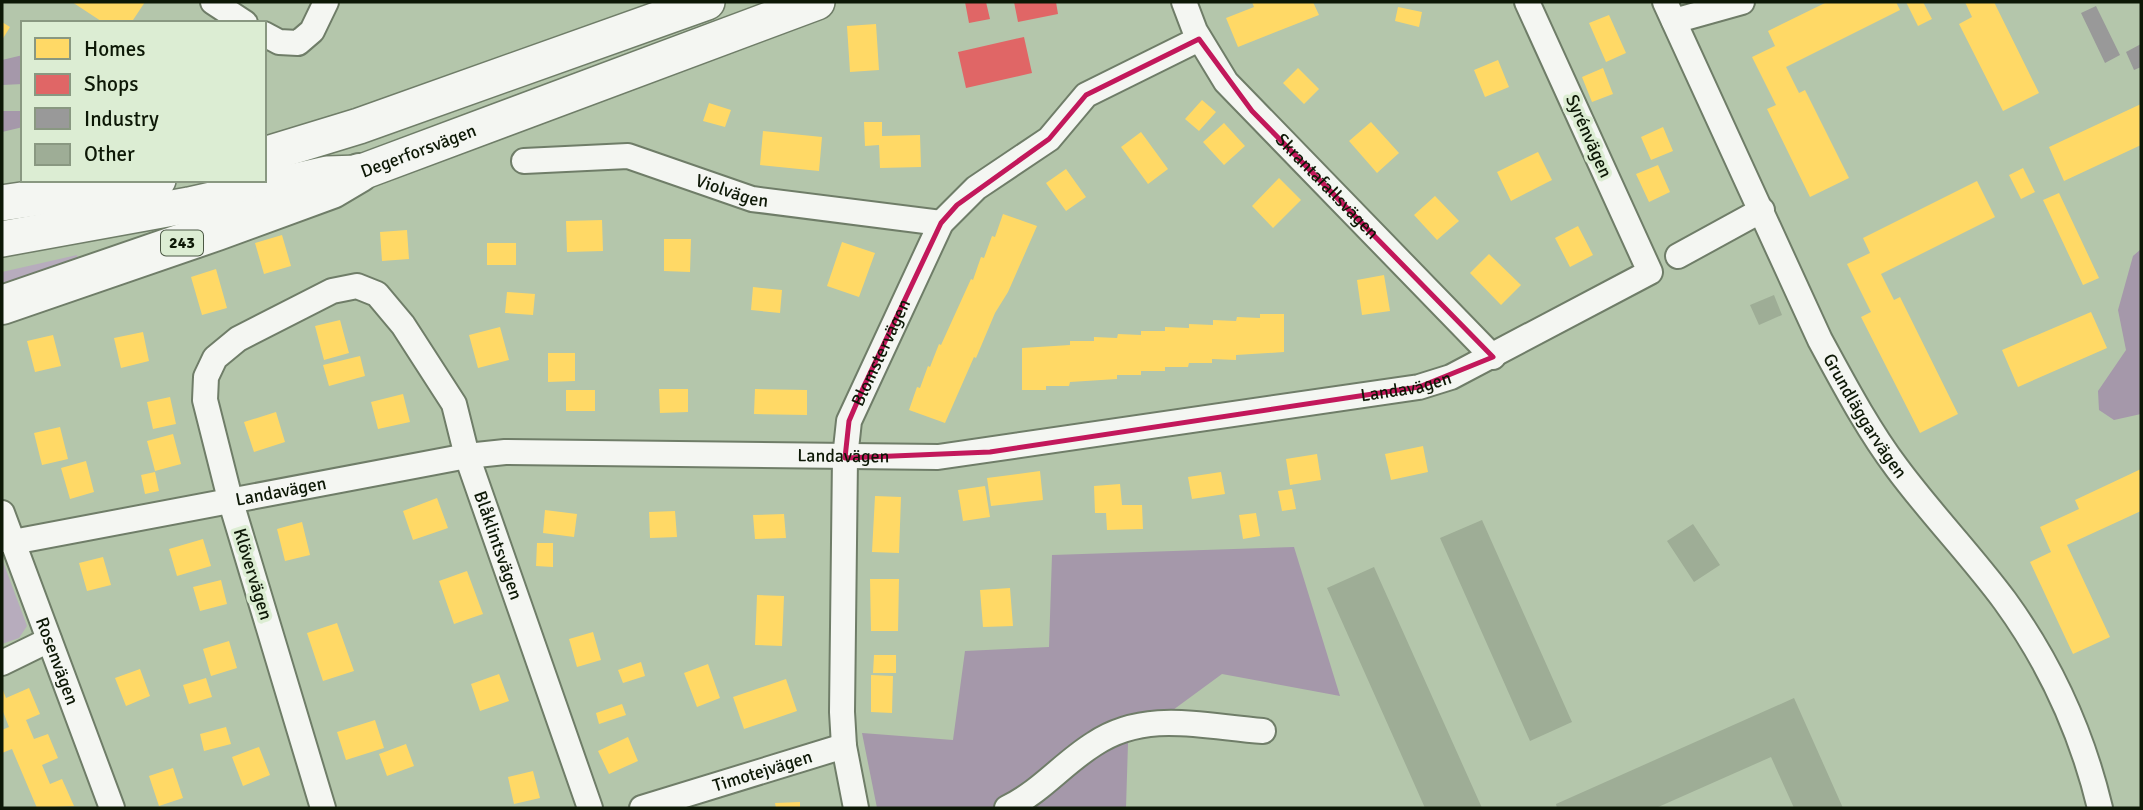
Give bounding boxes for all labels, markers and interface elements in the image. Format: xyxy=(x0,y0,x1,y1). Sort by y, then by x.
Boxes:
legend xyxy=(21,21,266,182)
text: Homes xyxy=(84,36,146,62)
text: Shops xyxy=(84,71,138,97)
street label: Syrénvägen xyxy=(1561,91,1617,181)
text: Industry xyxy=(84,106,159,132)
street label: Degerforsvägen xyxy=(358,119,479,182)
street label: Skrantafallsvägen xyxy=(1271,129,1384,244)
text: Other xyxy=(84,141,135,167)
street label: Violvägen xyxy=(693,169,770,212)
road number: 243 xyxy=(161,230,203,256)
street label: Blomstervägen xyxy=(847,295,915,410)
street label: Grundläggarvägen xyxy=(1818,350,1912,483)
street label: Landavägen xyxy=(1359,367,1454,406)
street label: Landavägen xyxy=(797,444,890,467)
street label: Landavägen xyxy=(234,472,328,511)
street label: Blåklintsvägen xyxy=(469,488,527,603)
street label: Klövervägen xyxy=(229,526,277,622)
street label: Rosenvägen xyxy=(31,614,84,708)
street label: Timotejvägen xyxy=(710,745,815,797)

